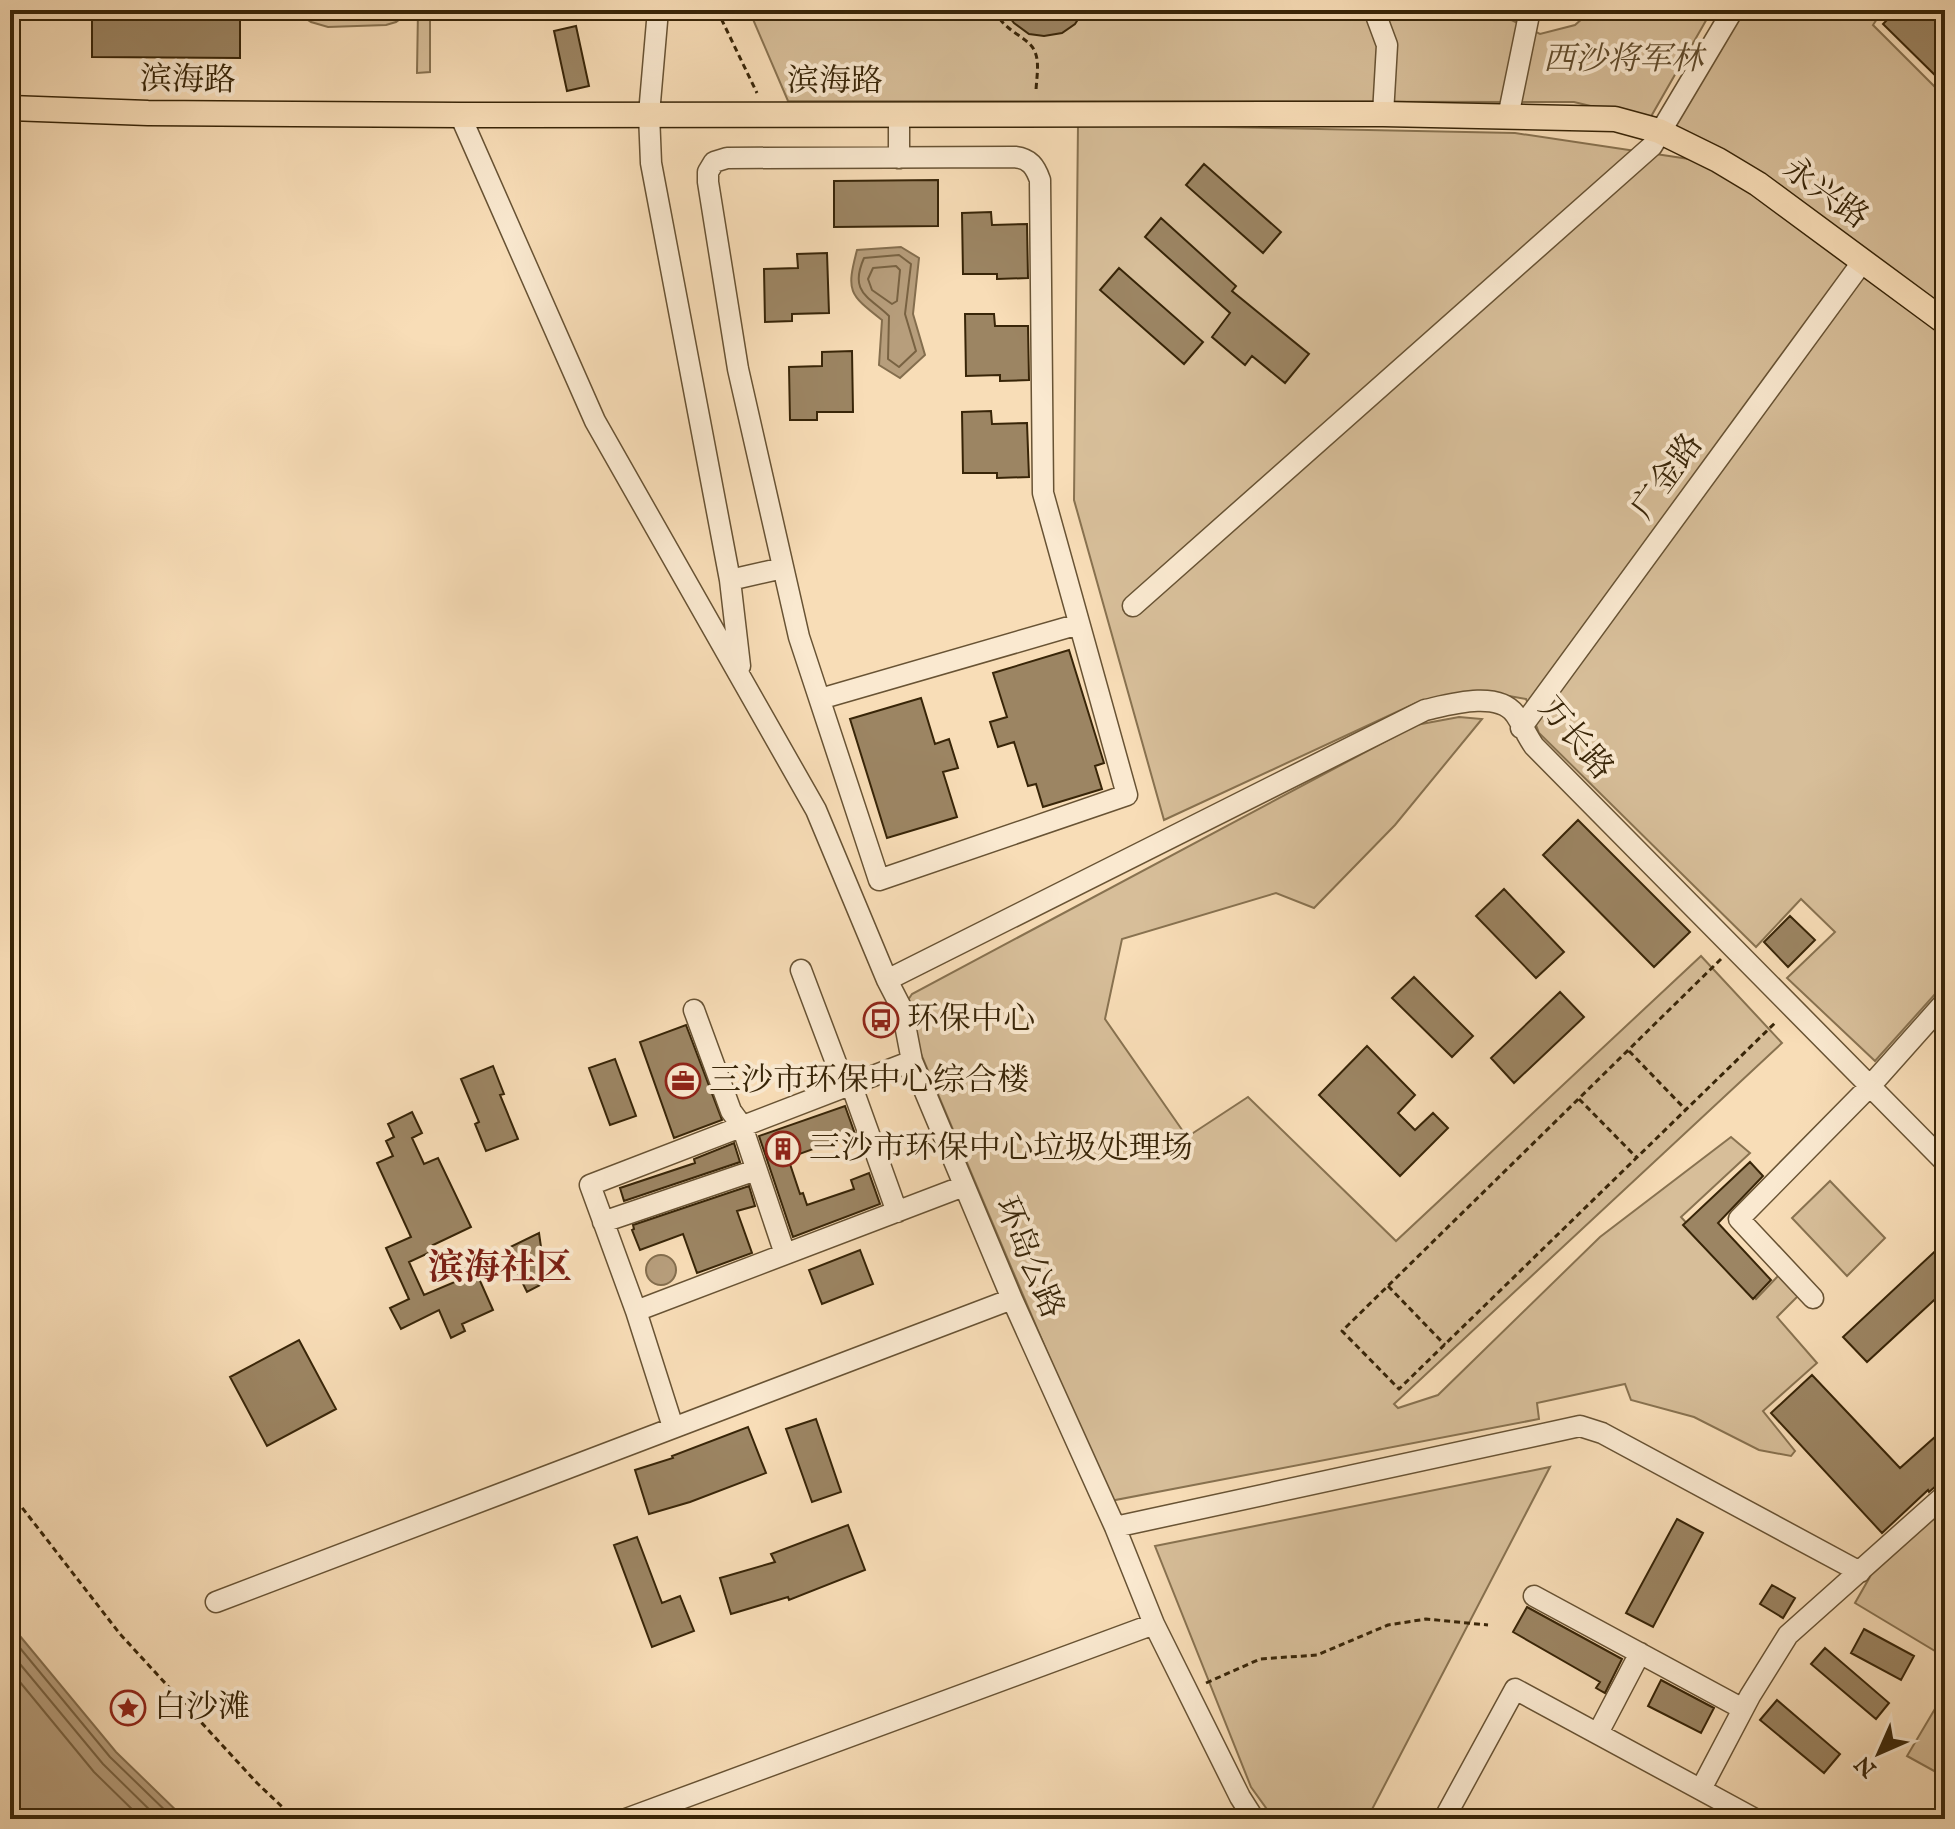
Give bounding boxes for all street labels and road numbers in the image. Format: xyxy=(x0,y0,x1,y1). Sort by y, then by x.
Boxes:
street label: 滨海路 xyxy=(140,60,236,102)
street label: 滨海路 xyxy=(787,62,883,103)
street label: 永兴路 xyxy=(1774,149,1876,239)
street label: 广金路 xyxy=(1623,426,1713,528)
street label: 万长路 xyxy=(1528,689,1622,789)
street label: 环岛公路 xyxy=(984,1191,1072,1325)

